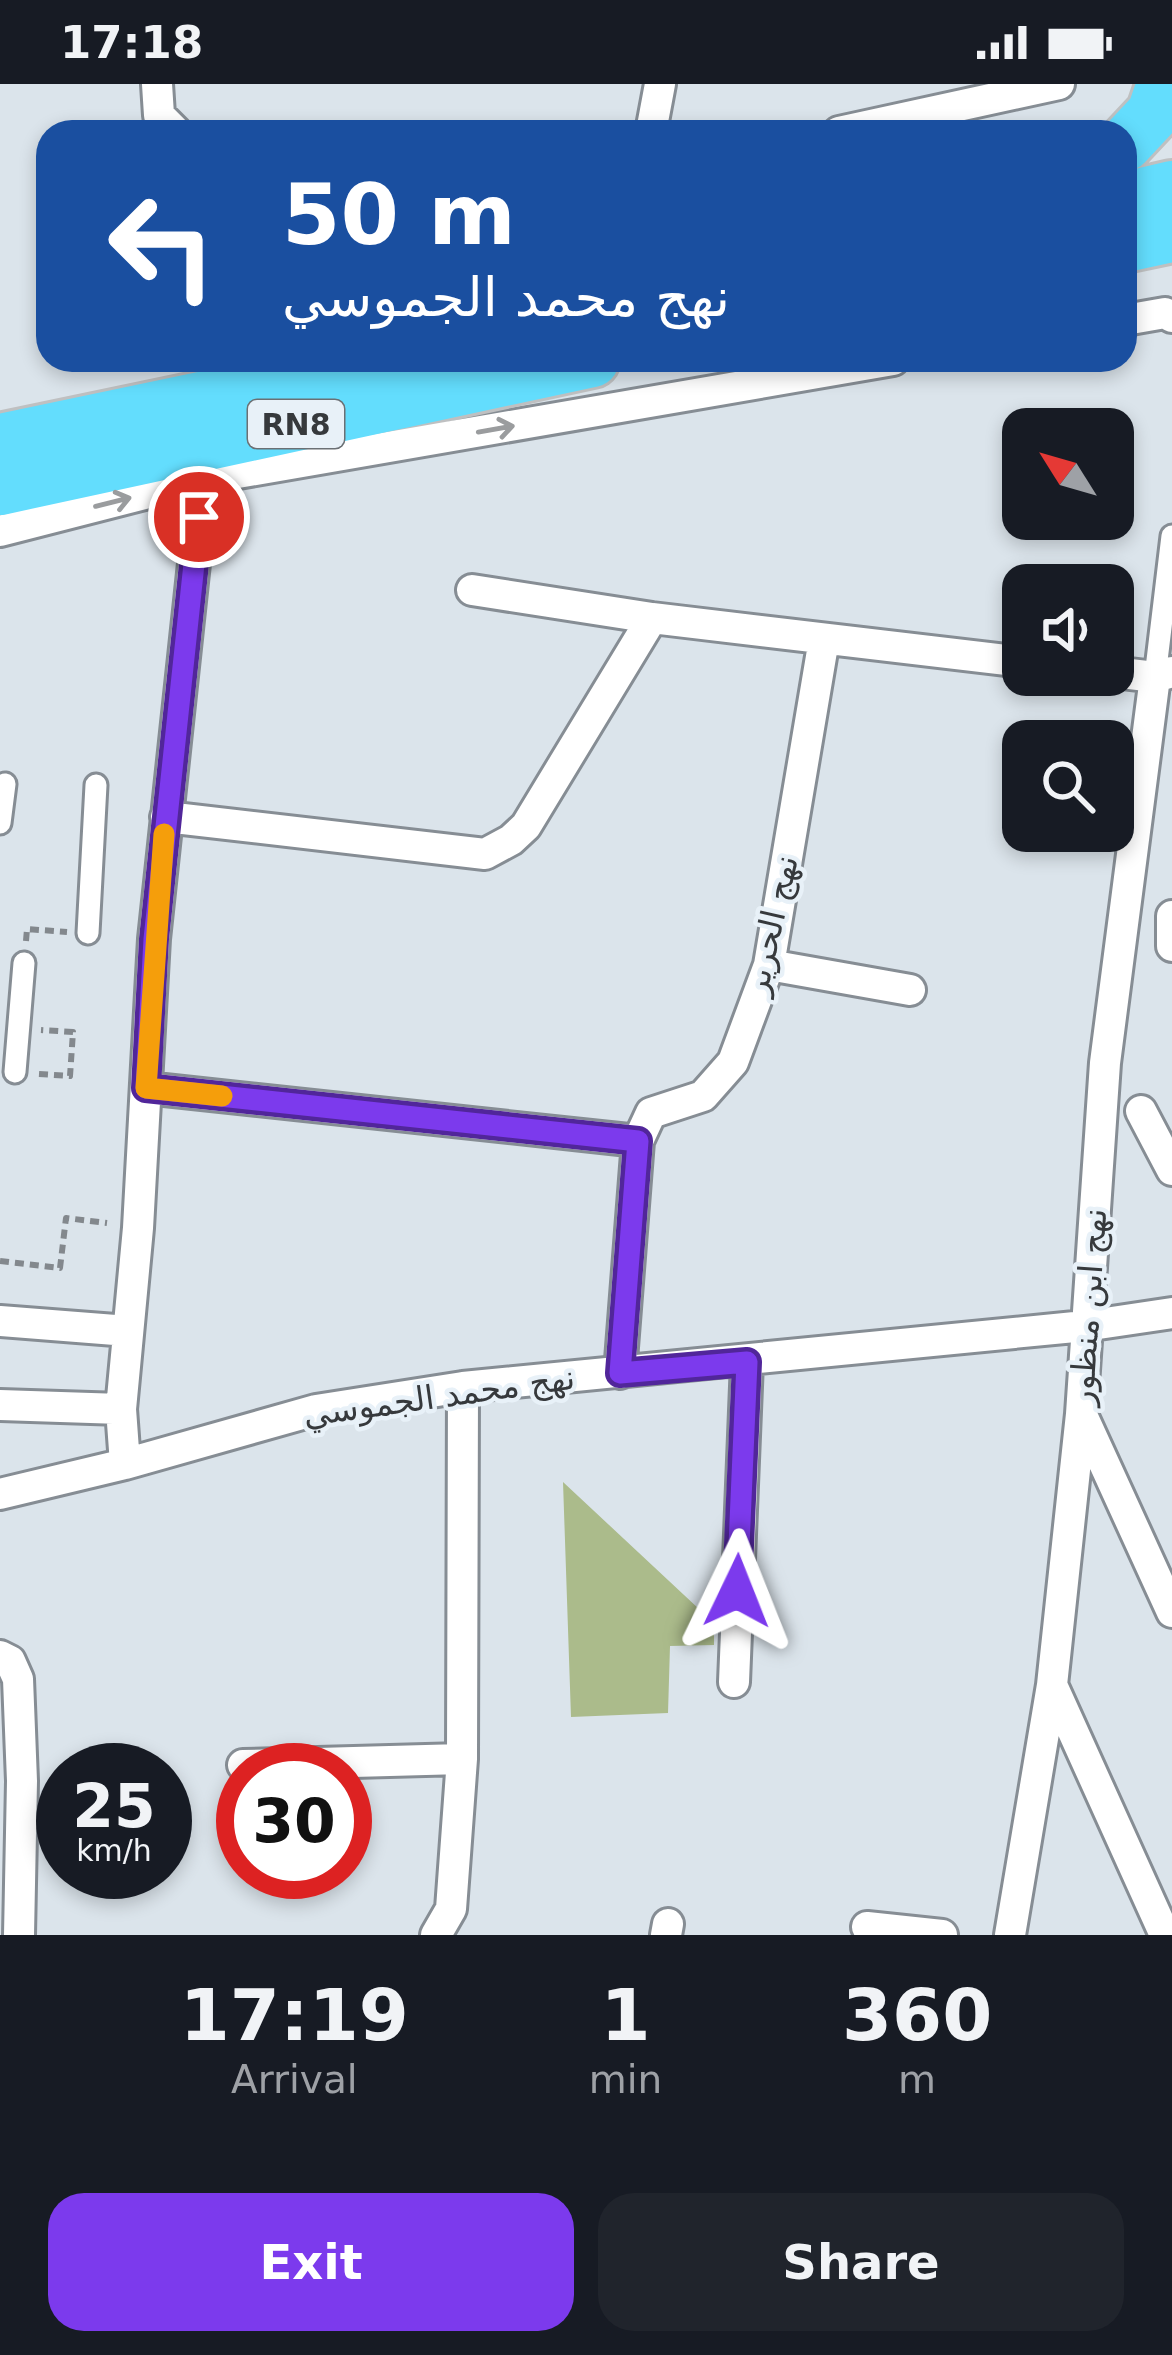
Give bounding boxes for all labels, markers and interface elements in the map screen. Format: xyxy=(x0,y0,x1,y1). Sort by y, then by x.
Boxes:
text: 17:18 xyxy=(60,16,203,69)
text: 50 m xyxy=(282,166,516,264)
icon: left xyxy=(84,168,240,324)
text: نهج محمد الجموسي xyxy=(282,266,730,329)
road number: RN8 xyxy=(248,400,344,448)
north arrow xyxy=(1002,408,1134,540)
map controls xyxy=(1002,408,1134,852)
one-way arrow xyxy=(476,416,515,439)
pin xyxy=(148,466,250,568)
icon: arrive xyxy=(166,484,232,550)
one-way arrow xyxy=(94,490,132,512)
button: sound xyxy=(1002,564,1134,696)
button: search xyxy=(1002,720,1134,852)
street label: نهج الحرير xyxy=(736,851,806,1001)
street label: نهج ابن منظور xyxy=(1062,1207,1114,1409)
street label: نهج محمد الجموسي xyxy=(301,1358,577,1434)
position arrow xyxy=(674,1528,800,1654)
speed limit sign: 30 xyxy=(216,1743,372,1899)
text: 25 xyxy=(72,1771,156,1841)
text: km/h xyxy=(76,1833,152,1868)
text: 17:19 xyxy=(180,1973,409,2057)
text: 1 xyxy=(600,1973,650,2057)
text: 360 xyxy=(842,1973,992,2057)
text: Arrival xyxy=(231,2057,358,2102)
text: min xyxy=(589,2057,662,2102)
text: m xyxy=(898,2057,936,2102)
button: Exit xyxy=(48,2193,574,2331)
button: Share xyxy=(598,2193,1124,2331)

